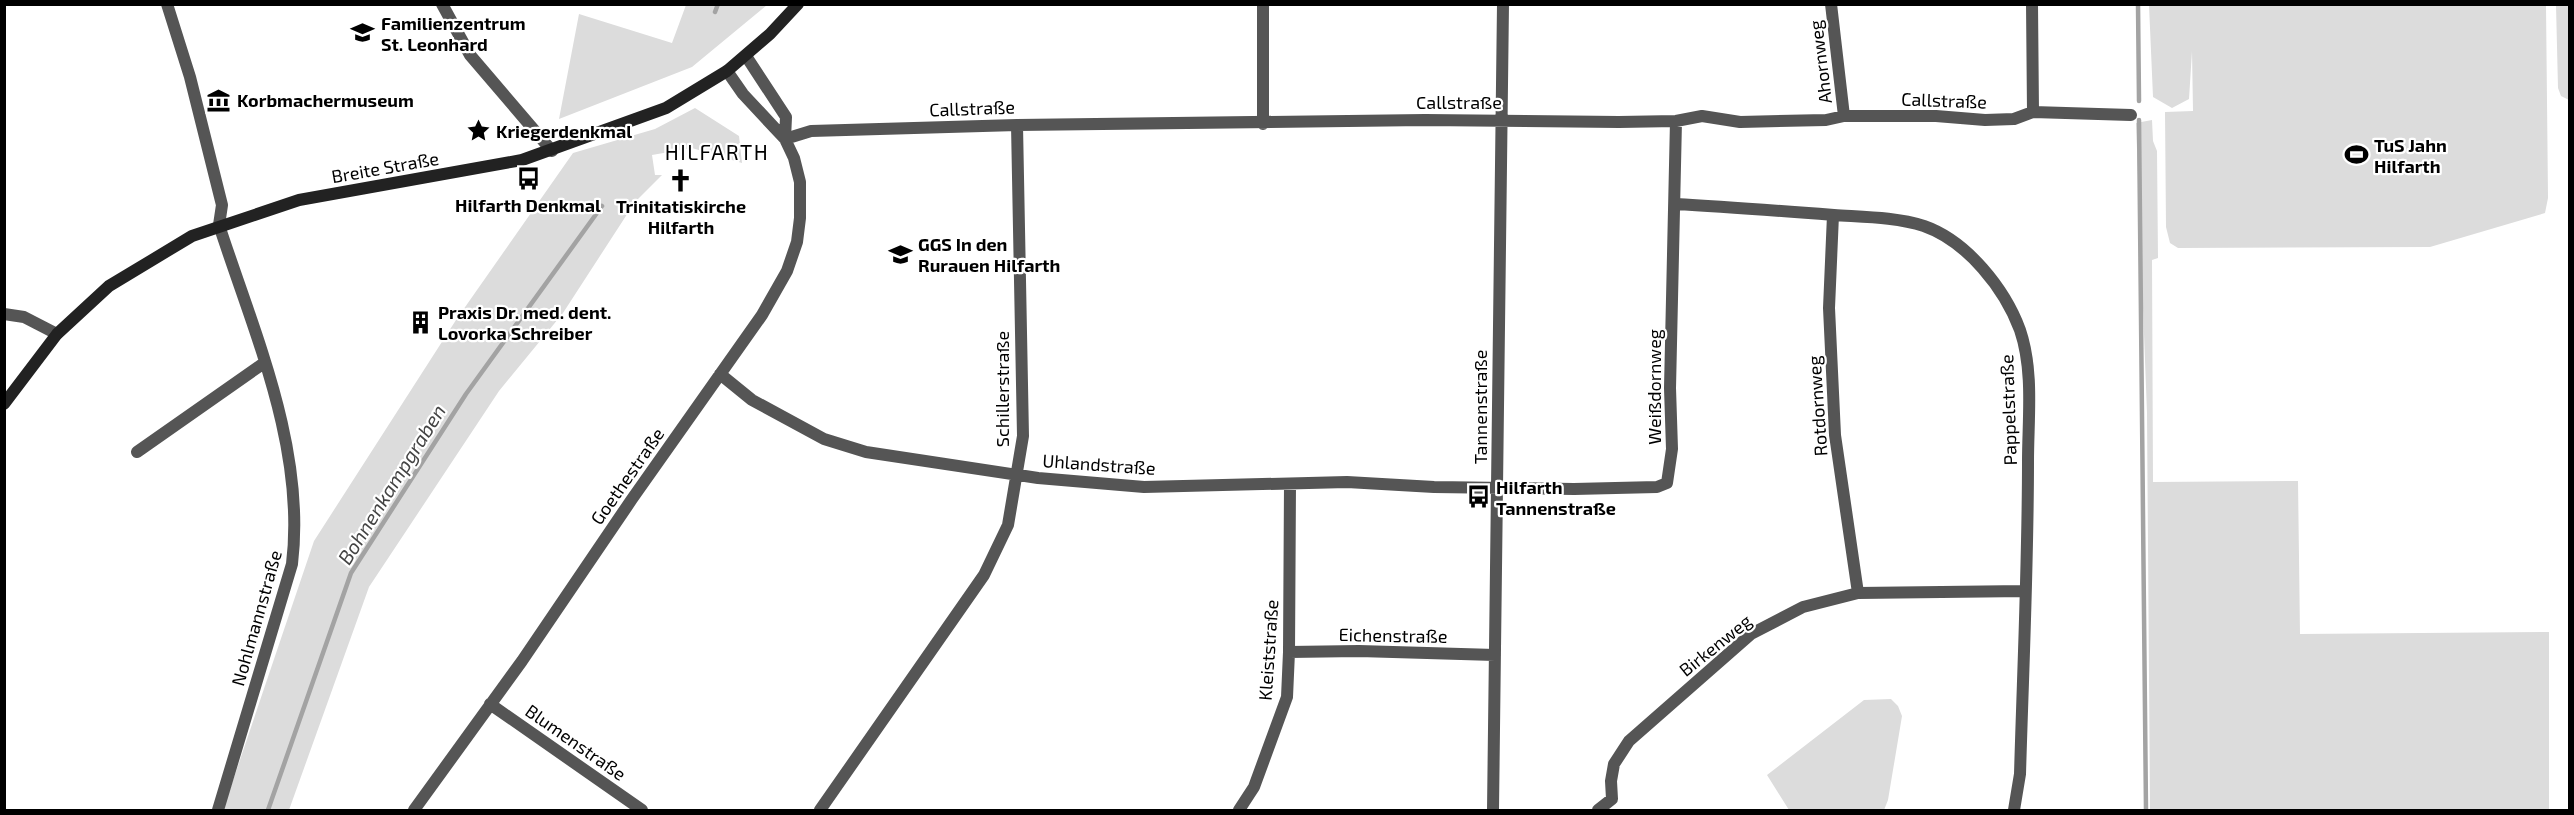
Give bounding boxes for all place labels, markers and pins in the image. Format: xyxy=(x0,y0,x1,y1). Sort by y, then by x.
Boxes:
place label: Familienzentrum St. Leonhard xyxy=(381,12,526,55)
school or university icon: Familienzentrum St. Leonhard xyxy=(350,20,376,46)
museum icon: Korbmachermuseum xyxy=(206,87,232,113)
place label: Korbmachermuseum xyxy=(237,89,414,111)
place icon: Kriegerdenkmal xyxy=(465,118,491,144)
place label: Kriegerdenkmal xyxy=(496,120,632,142)
place label: TuS Jahn Hilfarth xyxy=(2374,134,2447,177)
sports icon: TuS Jahn Hilfarth xyxy=(2343,142,2369,168)
bus stop icon: Hilfarth Denkmal xyxy=(515,166,541,192)
church icon: Trinitatiskirche Hilfarth xyxy=(668,167,694,193)
place label: Hilfarth Denkmal xyxy=(455,194,601,216)
place label: Trinitatiskirche Hilfarth xyxy=(616,195,746,238)
place label: GGS In den Rurauen Hilfarth xyxy=(918,233,1060,276)
school or university icon: GGS In den Rurauen Hilfarth xyxy=(887,241,913,267)
place label: Praxis Dr. med. dent. Lovorka Schreiber xyxy=(438,301,611,344)
building icon: Praxis Dr. med. dent. Lovorka Schreiber xyxy=(407,309,433,335)
place label: Hilfarth Tannenstraße xyxy=(1496,476,1616,519)
bus stop icon: Hilfarth Tannenstraße xyxy=(1465,484,1491,510)

